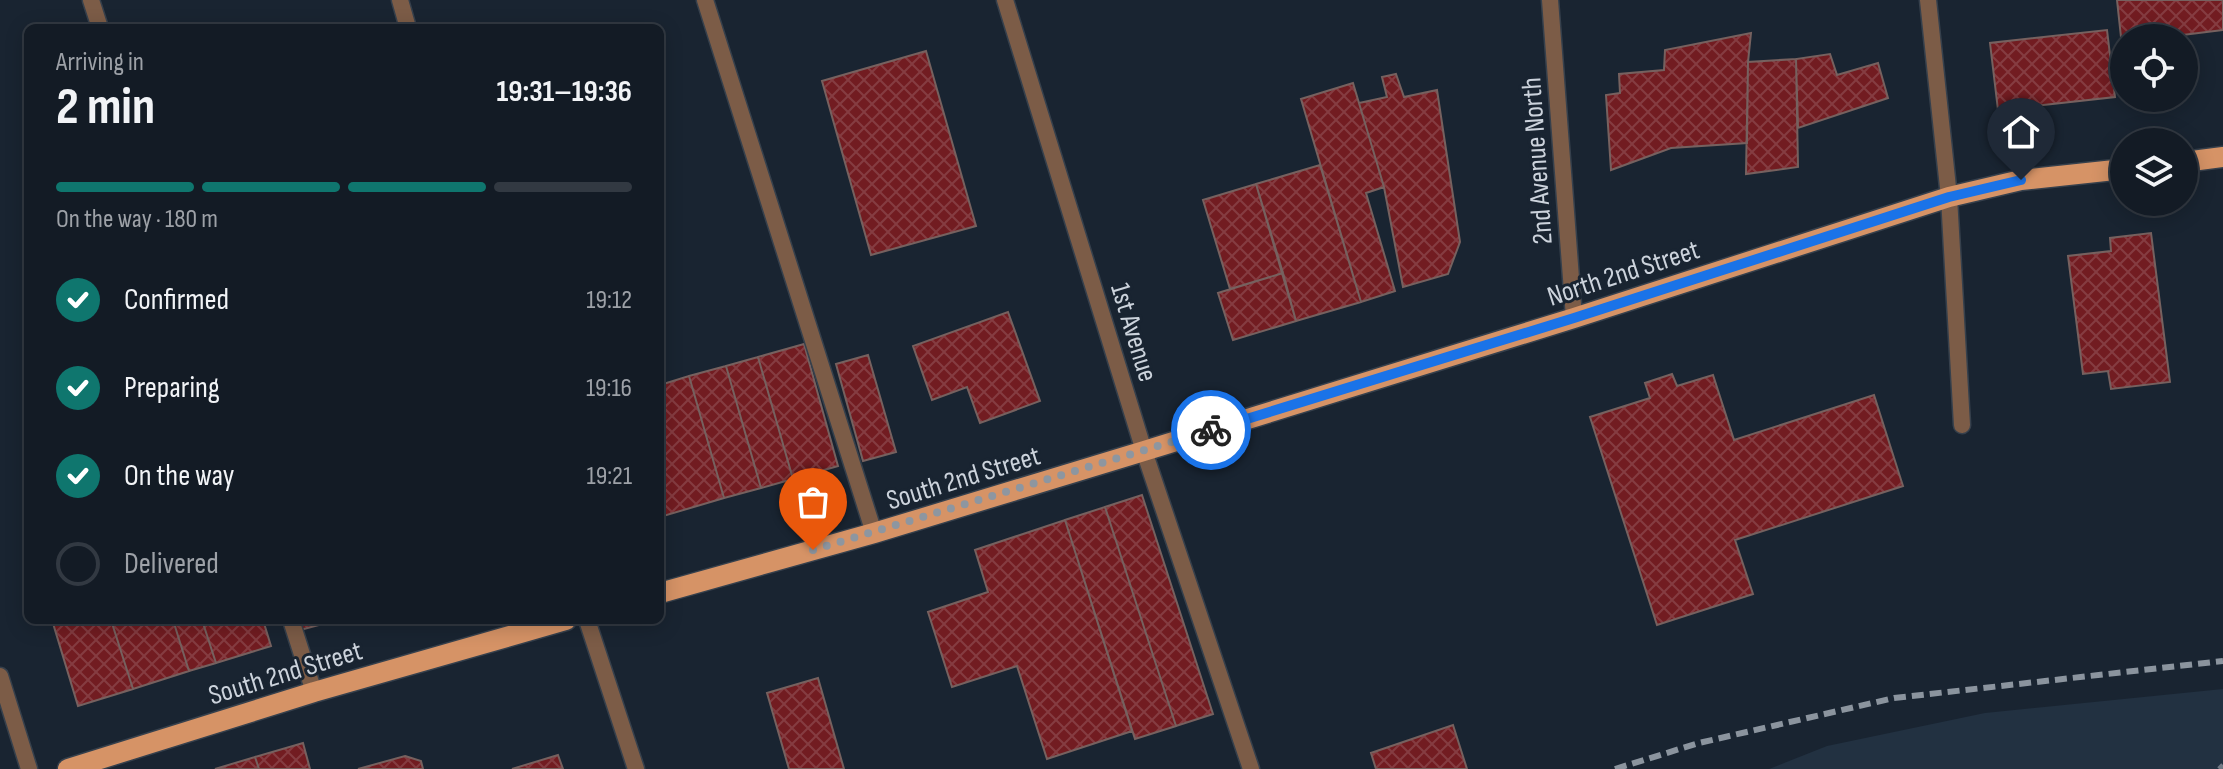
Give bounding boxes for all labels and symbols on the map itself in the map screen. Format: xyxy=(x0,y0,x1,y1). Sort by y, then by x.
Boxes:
street label: 2nd Avenue North xyxy=(1515,76,1560,246)
pin xyxy=(1987,98,2055,180)
street label: North 2nd Street xyxy=(1543,233,1704,314)
street label: 1st Avenue xyxy=(1103,279,1164,386)
courier xyxy=(1171,390,1251,470)
street label: South 2nd Street xyxy=(883,439,1044,517)
pin xyxy=(779,468,847,550)
street label: South 2nd Street xyxy=(205,634,366,712)

